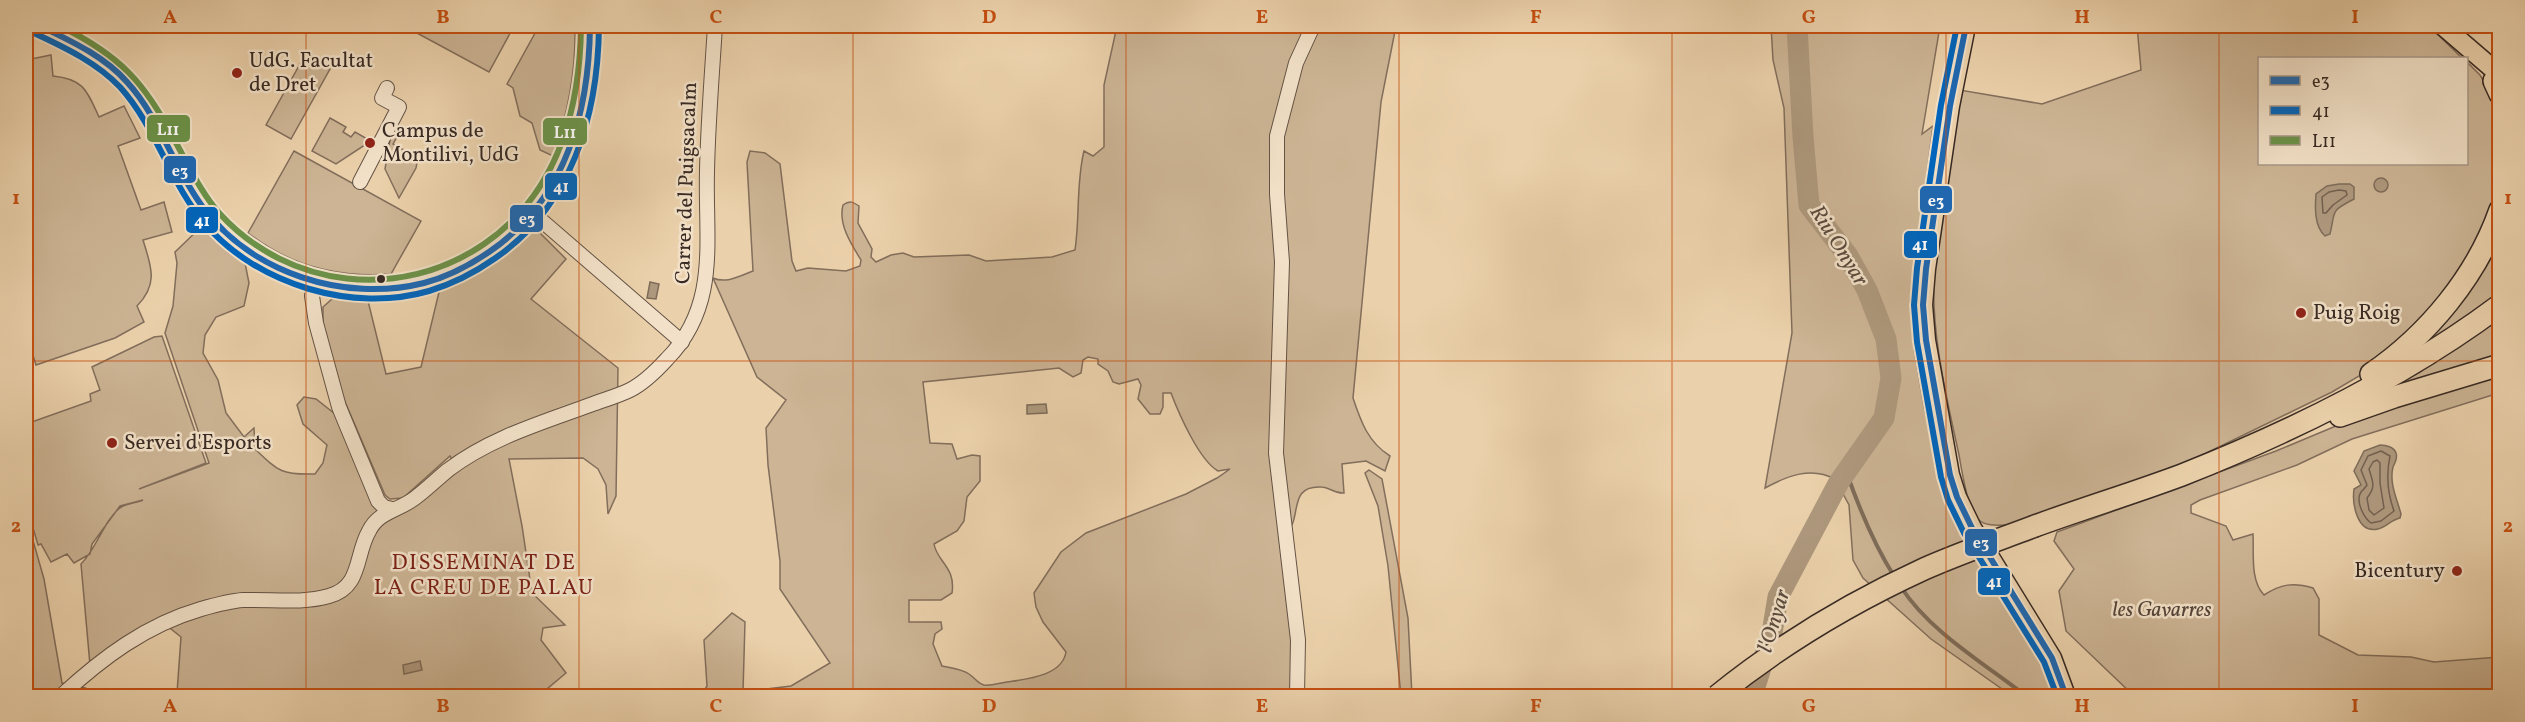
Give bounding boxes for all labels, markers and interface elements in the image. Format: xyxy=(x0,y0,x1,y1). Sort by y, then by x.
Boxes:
text: A xyxy=(163,4,177,32)
text: B xyxy=(436,4,450,32)
text: C xyxy=(710,4,723,32)
text: D xyxy=(982,4,996,32)
text: E xyxy=(1256,4,1268,32)
text: F xyxy=(1530,4,1542,32)
text: G xyxy=(1802,4,1816,32)
text: H xyxy=(2074,4,2090,32)
text: I xyxy=(2351,4,2359,32)
place label: UdG. Facultat de Dret xyxy=(249,47,373,100)
legend xyxy=(2258,57,2468,165)
marker: UdG. Facultat de Dret xyxy=(230,66,244,80)
text: e3 xyxy=(2312,70,2330,95)
street label: Carrer del Puigsacalm xyxy=(669,81,705,285)
text: 41 xyxy=(2312,100,2330,125)
line badge: L11 xyxy=(146,114,191,143)
place label: Campus de Montilivi, UdG xyxy=(382,117,520,170)
line badge: L11 xyxy=(542,117,588,146)
text: L11 xyxy=(157,120,179,142)
text: L11 xyxy=(554,123,576,145)
text: L11 xyxy=(2312,130,2336,155)
marker: Campus de Montilivi, UdG xyxy=(363,136,377,150)
line badge: e3 xyxy=(163,155,197,184)
text: e3 xyxy=(172,161,188,183)
line badge: 41 xyxy=(544,172,578,201)
text: 41 xyxy=(553,177,569,199)
text: 1 xyxy=(12,185,20,213)
line badge: e3 xyxy=(1919,185,1953,214)
text: 1 xyxy=(2504,185,2512,213)
text: e3 xyxy=(1928,191,1944,213)
water label: Riu Onyar xyxy=(1801,200,1875,293)
line badge: e3 xyxy=(509,204,544,233)
line badge: 41 xyxy=(185,206,219,234)
text: e3 xyxy=(519,209,535,231)
text: 41 xyxy=(194,211,210,233)
line badge: 41 xyxy=(1903,230,1938,259)
text: 41 xyxy=(1912,235,1928,257)
unlabelled marker xyxy=(375,273,387,285)
place label: Puig Roig xyxy=(2313,299,2400,328)
marker: Puig Roig xyxy=(2294,306,2308,320)
place label: Servei d'Esports xyxy=(124,429,271,458)
marker: Servei d'Esports xyxy=(105,436,119,450)
text: 2 xyxy=(11,513,21,541)
text: 2 xyxy=(2503,513,2513,541)
line badge: e3 xyxy=(1964,528,1998,557)
text: e3 xyxy=(1973,533,1989,555)
district label: DISSEMINAT DE LA CREU DE PALAU xyxy=(374,548,594,604)
place label: Bicentury xyxy=(2354,557,2446,586)
marker: Bicentury xyxy=(2450,564,2464,578)
line badge: 41 xyxy=(1977,567,2011,596)
text: 41 xyxy=(1986,572,2002,594)
water label: l'Onyar xyxy=(1751,585,1799,656)
park label: les Gavarres xyxy=(2113,596,2212,625)
text: A xyxy=(163,693,177,721)
text: B xyxy=(436,693,450,721)
text: C xyxy=(710,693,723,721)
text: D xyxy=(982,693,996,721)
text: E xyxy=(1256,693,1268,721)
text: F xyxy=(1530,693,1542,721)
text: G xyxy=(1802,693,1816,721)
text: H xyxy=(2074,693,2090,721)
text: I xyxy=(2351,693,2359,721)

